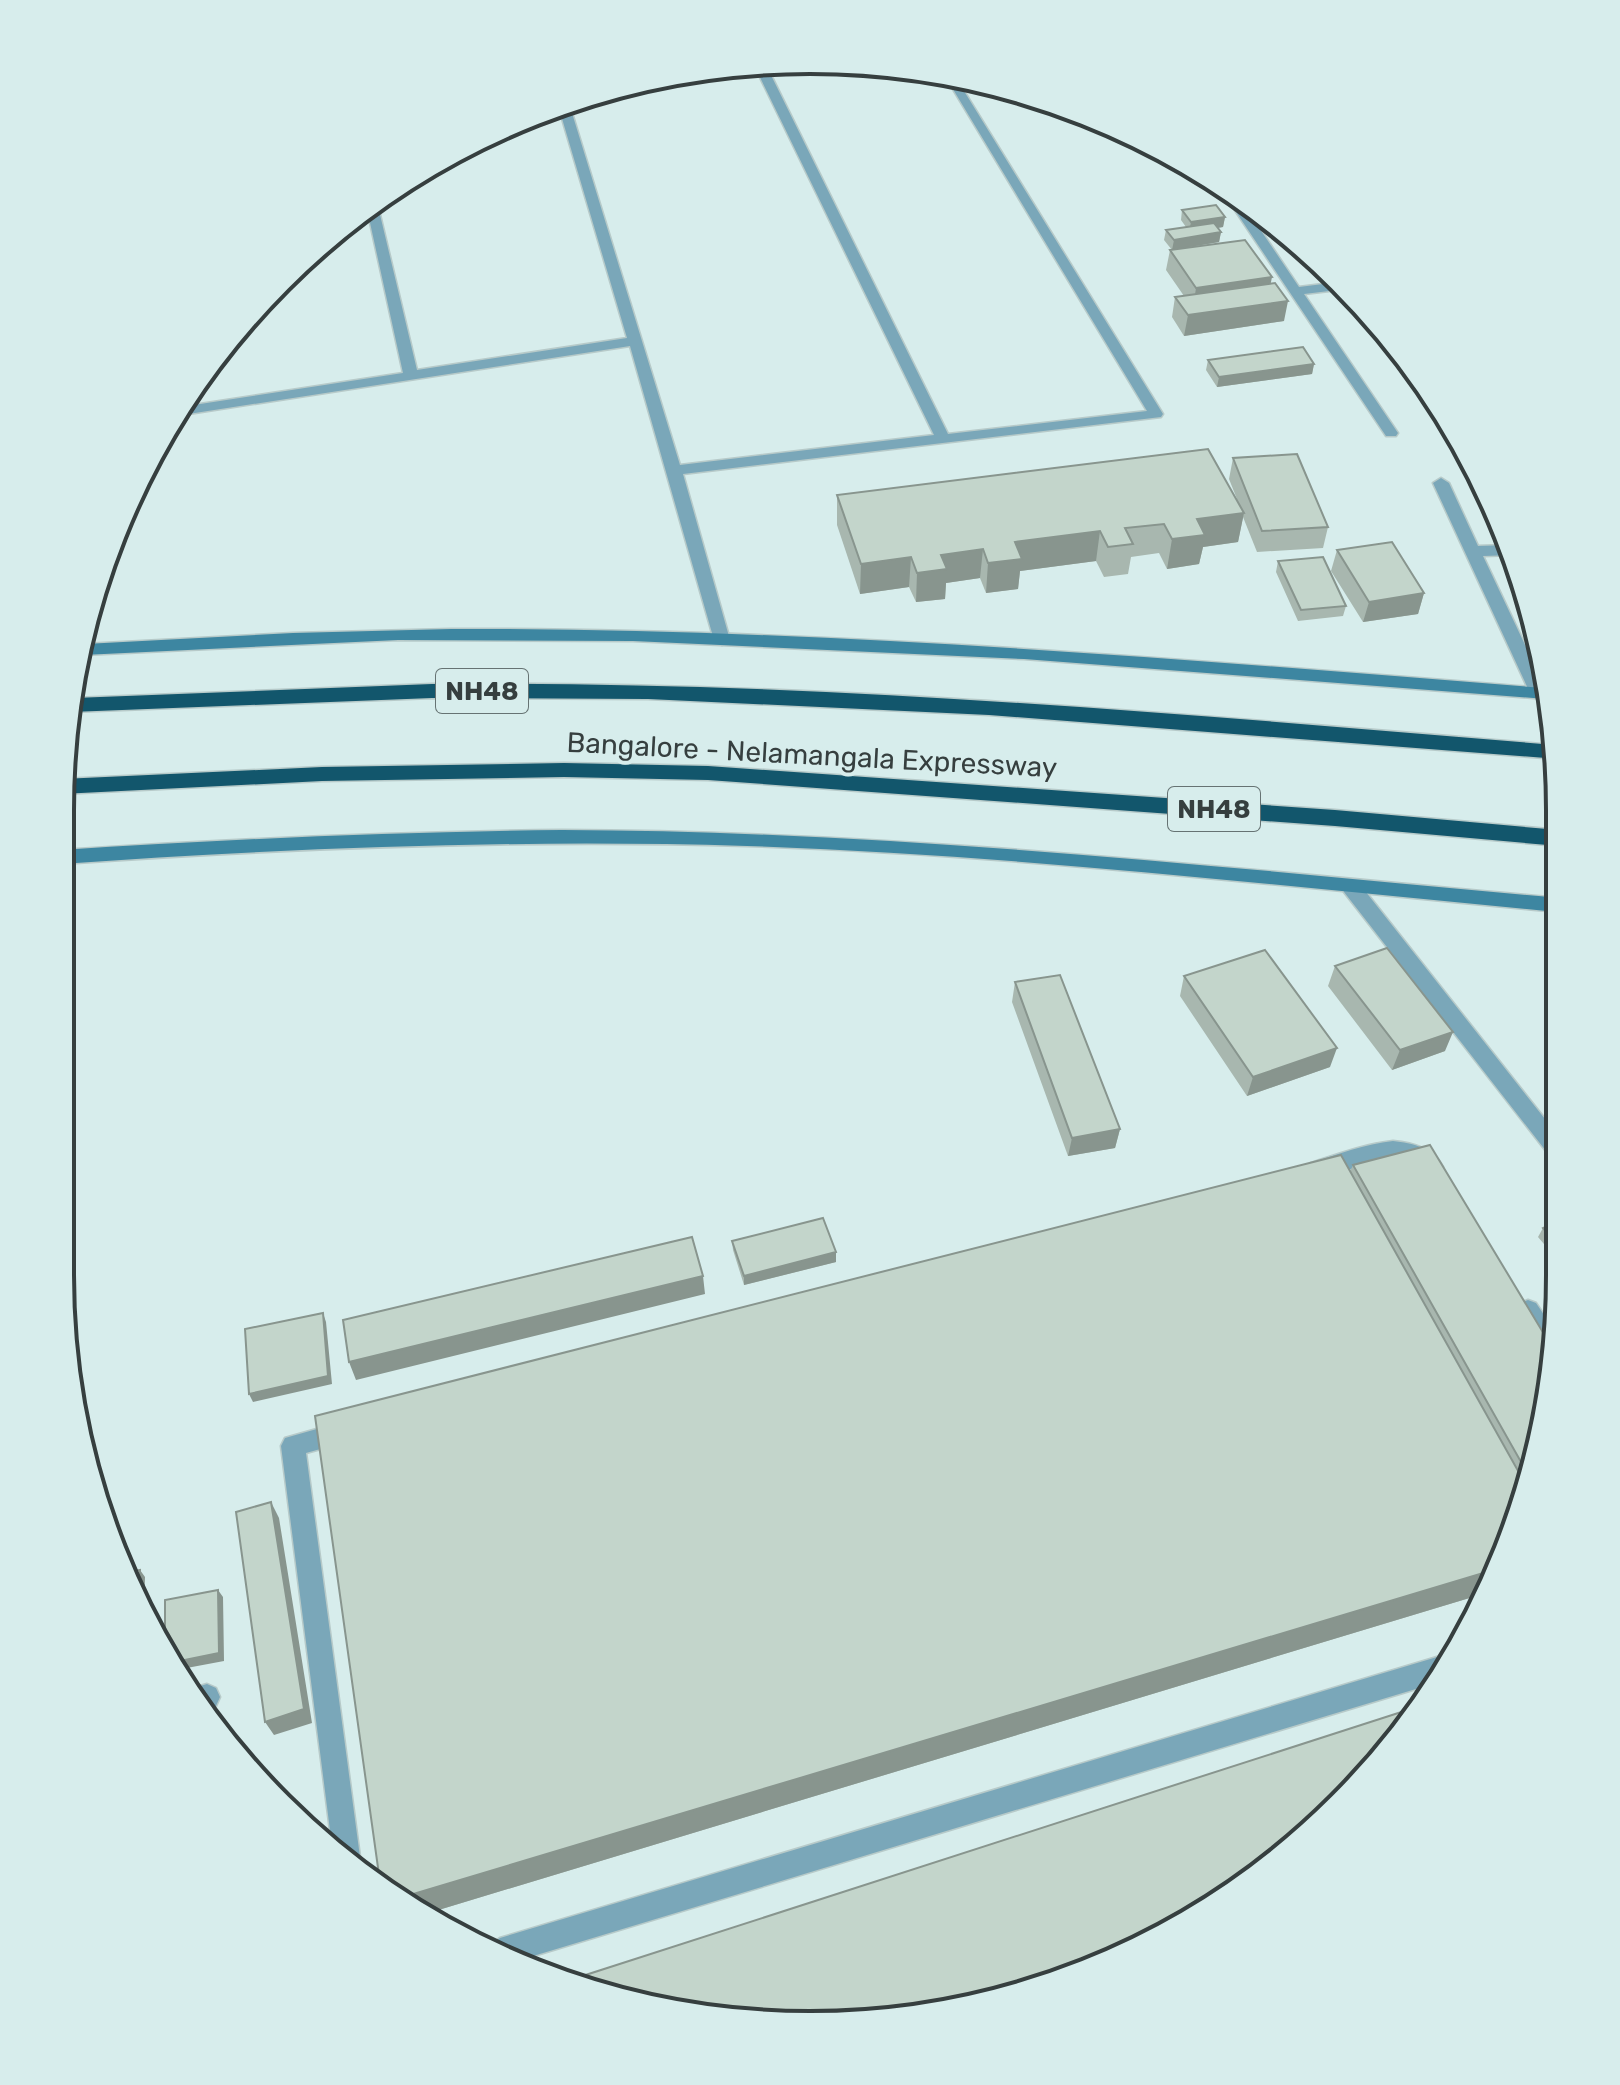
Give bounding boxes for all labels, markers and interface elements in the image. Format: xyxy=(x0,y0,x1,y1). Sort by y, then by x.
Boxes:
road number: NH48 xyxy=(436,669,528,713)
street label: Bangalore - Nelamangala Expressway xyxy=(566,726,1058,784)
road number: NH48 xyxy=(1168,787,1260,831)

